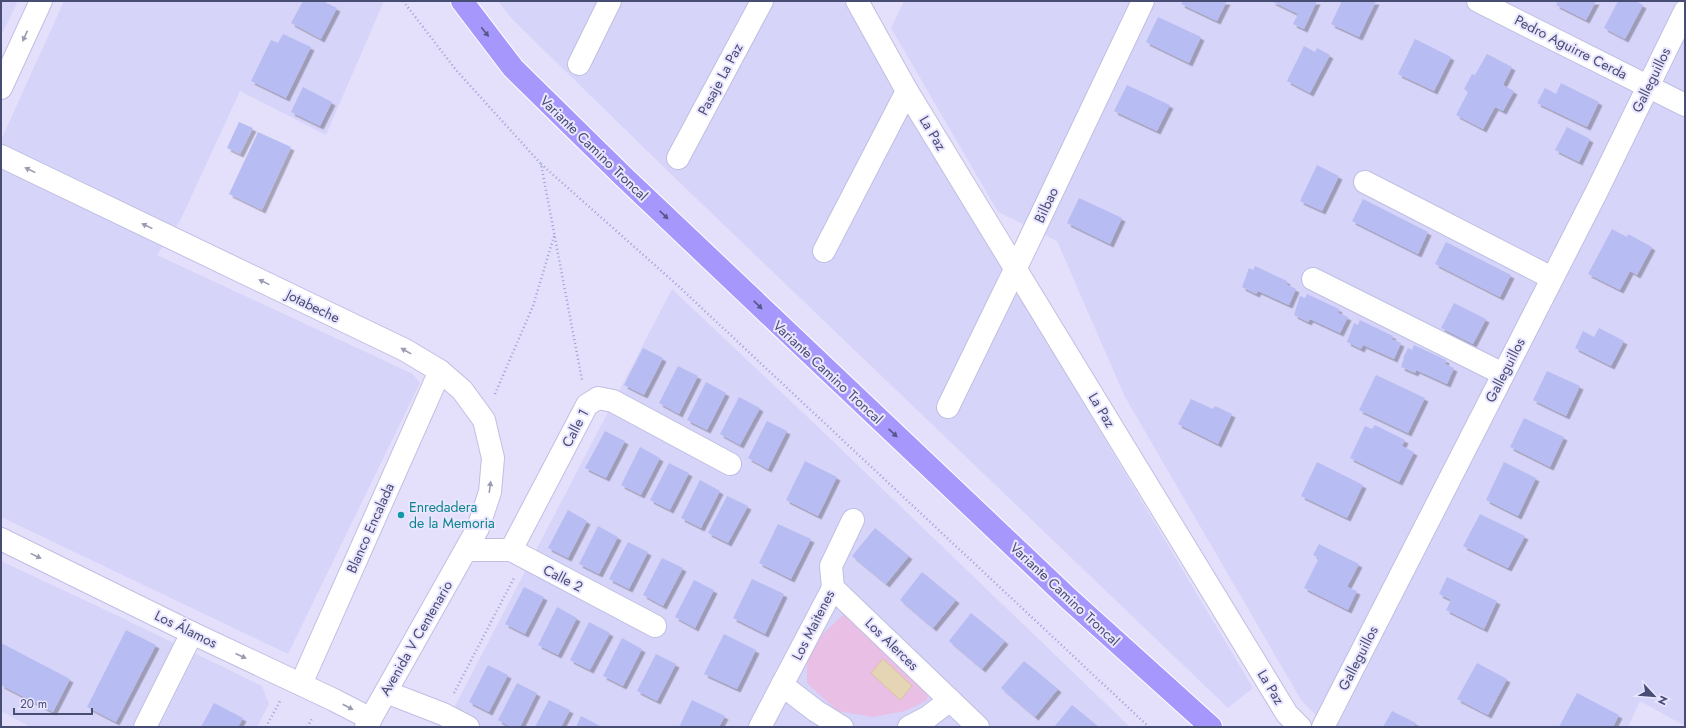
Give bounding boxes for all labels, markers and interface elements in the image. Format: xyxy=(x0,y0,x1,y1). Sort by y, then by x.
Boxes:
street label: Pedro Aguirre Cerda xyxy=(1511,10,1631,84)
one-way arrow xyxy=(481,27,489,38)
one-way arrow xyxy=(22,31,28,42)
street label: Pasaje La Paz xyxy=(693,39,748,119)
street label: Galleguillos xyxy=(1627,44,1675,116)
street label: Variante Camino Troncal xyxy=(535,91,653,205)
street label: La Paz xyxy=(915,112,952,155)
one-way arrow xyxy=(24,167,35,173)
street label: Bilbao xyxy=(1029,184,1063,226)
one-way arrow xyxy=(659,210,669,220)
one-way arrow xyxy=(141,223,152,229)
one-way arrow xyxy=(258,279,270,285)
street label: Jotabeche xyxy=(281,284,343,328)
one-way arrow xyxy=(753,300,763,309)
street label: Variante Camino Troncal xyxy=(769,316,887,428)
street label: Galleguillos xyxy=(1480,334,1530,406)
one-way arrow xyxy=(400,347,412,354)
street label: La Paz xyxy=(1084,389,1121,432)
street label: Calle 1 xyxy=(557,405,593,451)
one-way arrow xyxy=(888,428,898,437)
street label: Blanco Encalada xyxy=(341,480,399,576)
one-way arrow xyxy=(487,481,493,494)
place label: Enredadera de la Memoria xyxy=(409,497,495,533)
marker: Enredadera de la Memoria xyxy=(396,510,406,520)
street label: Variante Camino Troncal xyxy=(1006,538,1124,650)
one-way arrow xyxy=(30,553,42,559)
street label: Calle 2 xyxy=(540,560,586,596)
street label: Avenida V Centenario xyxy=(375,576,457,699)
street label: Los Maitenes xyxy=(787,586,839,664)
street label: Los Álamos xyxy=(151,605,221,653)
street label: Los Alerces xyxy=(861,613,924,675)
street label: Galleguillos xyxy=(1333,622,1383,694)
one-way arrow xyxy=(235,653,247,659)
street label: La Paz xyxy=(1253,666,1290,709)
north arrow xyxy=(1634,676,1674,716)
scale bar xyxy=(14,690,92,716)
text: N xyxy=(1654,693,1672,708)
text: 20 m xyxy=(20,695,47,713)
one-way arrow xyxy=(342,704,354,710)

